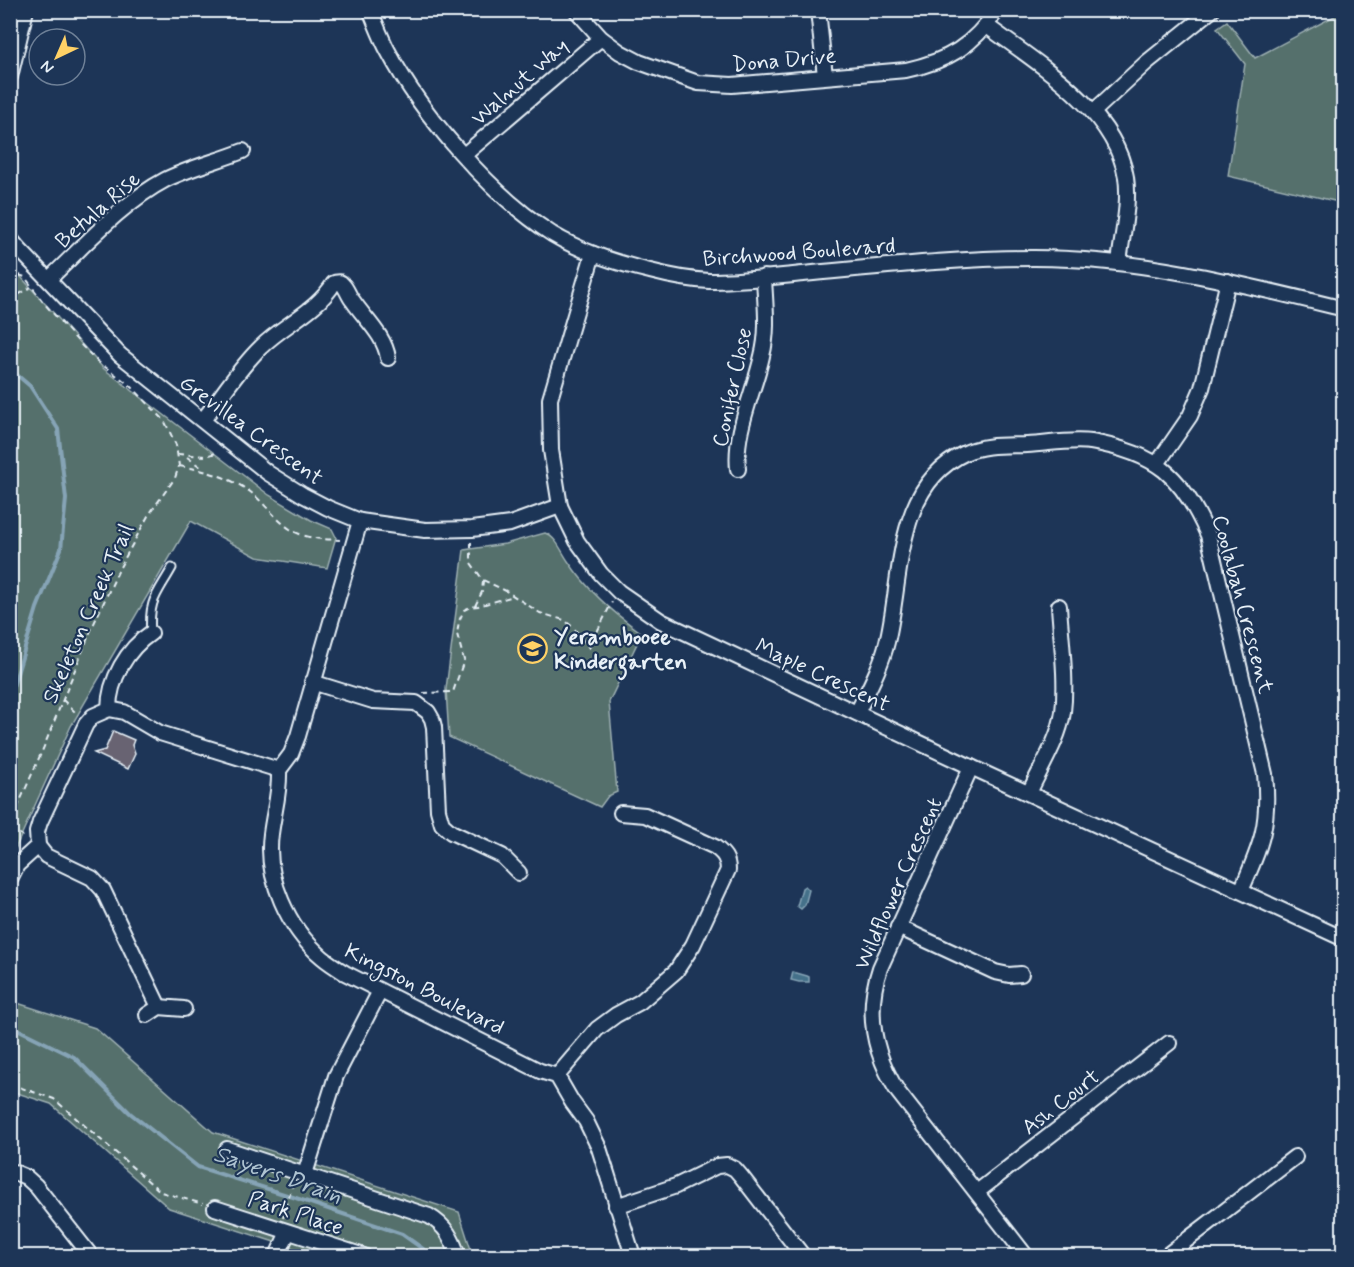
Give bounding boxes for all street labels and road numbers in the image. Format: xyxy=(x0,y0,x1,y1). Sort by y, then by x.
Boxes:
street label: Walnut Way xyxy=(466,33,575,133)
street label: Dona Drive xyxy=(731,42,837,79)
street label: Betula Rise xyxy=(50,166,147,255)
street label: Birchwood Boulevard xyxy=(702,232,896,274)
street label: Conifer Close xyxy=(707,325,759,450)
street label: Grevillea Crescent xyxy=(173,369,328,492)
street label: Coolabah Crescent xyxy=(1205,512,1279,697)
street label: Skeleton Creek Trail xyxy=(37,520,141,708)
street label: Maple Crescent xyxy=(750,632,894,719)
street label: Wildflower Crescent xyxy=(848,793,949,974)
street label: Kingston Boulevard xyxy=(338,937,509,1045)
street label: Ash Court xyxy=(1017,1063,1106,1142)
street label: Park Place xyxy=(244,1185,346,1242)

